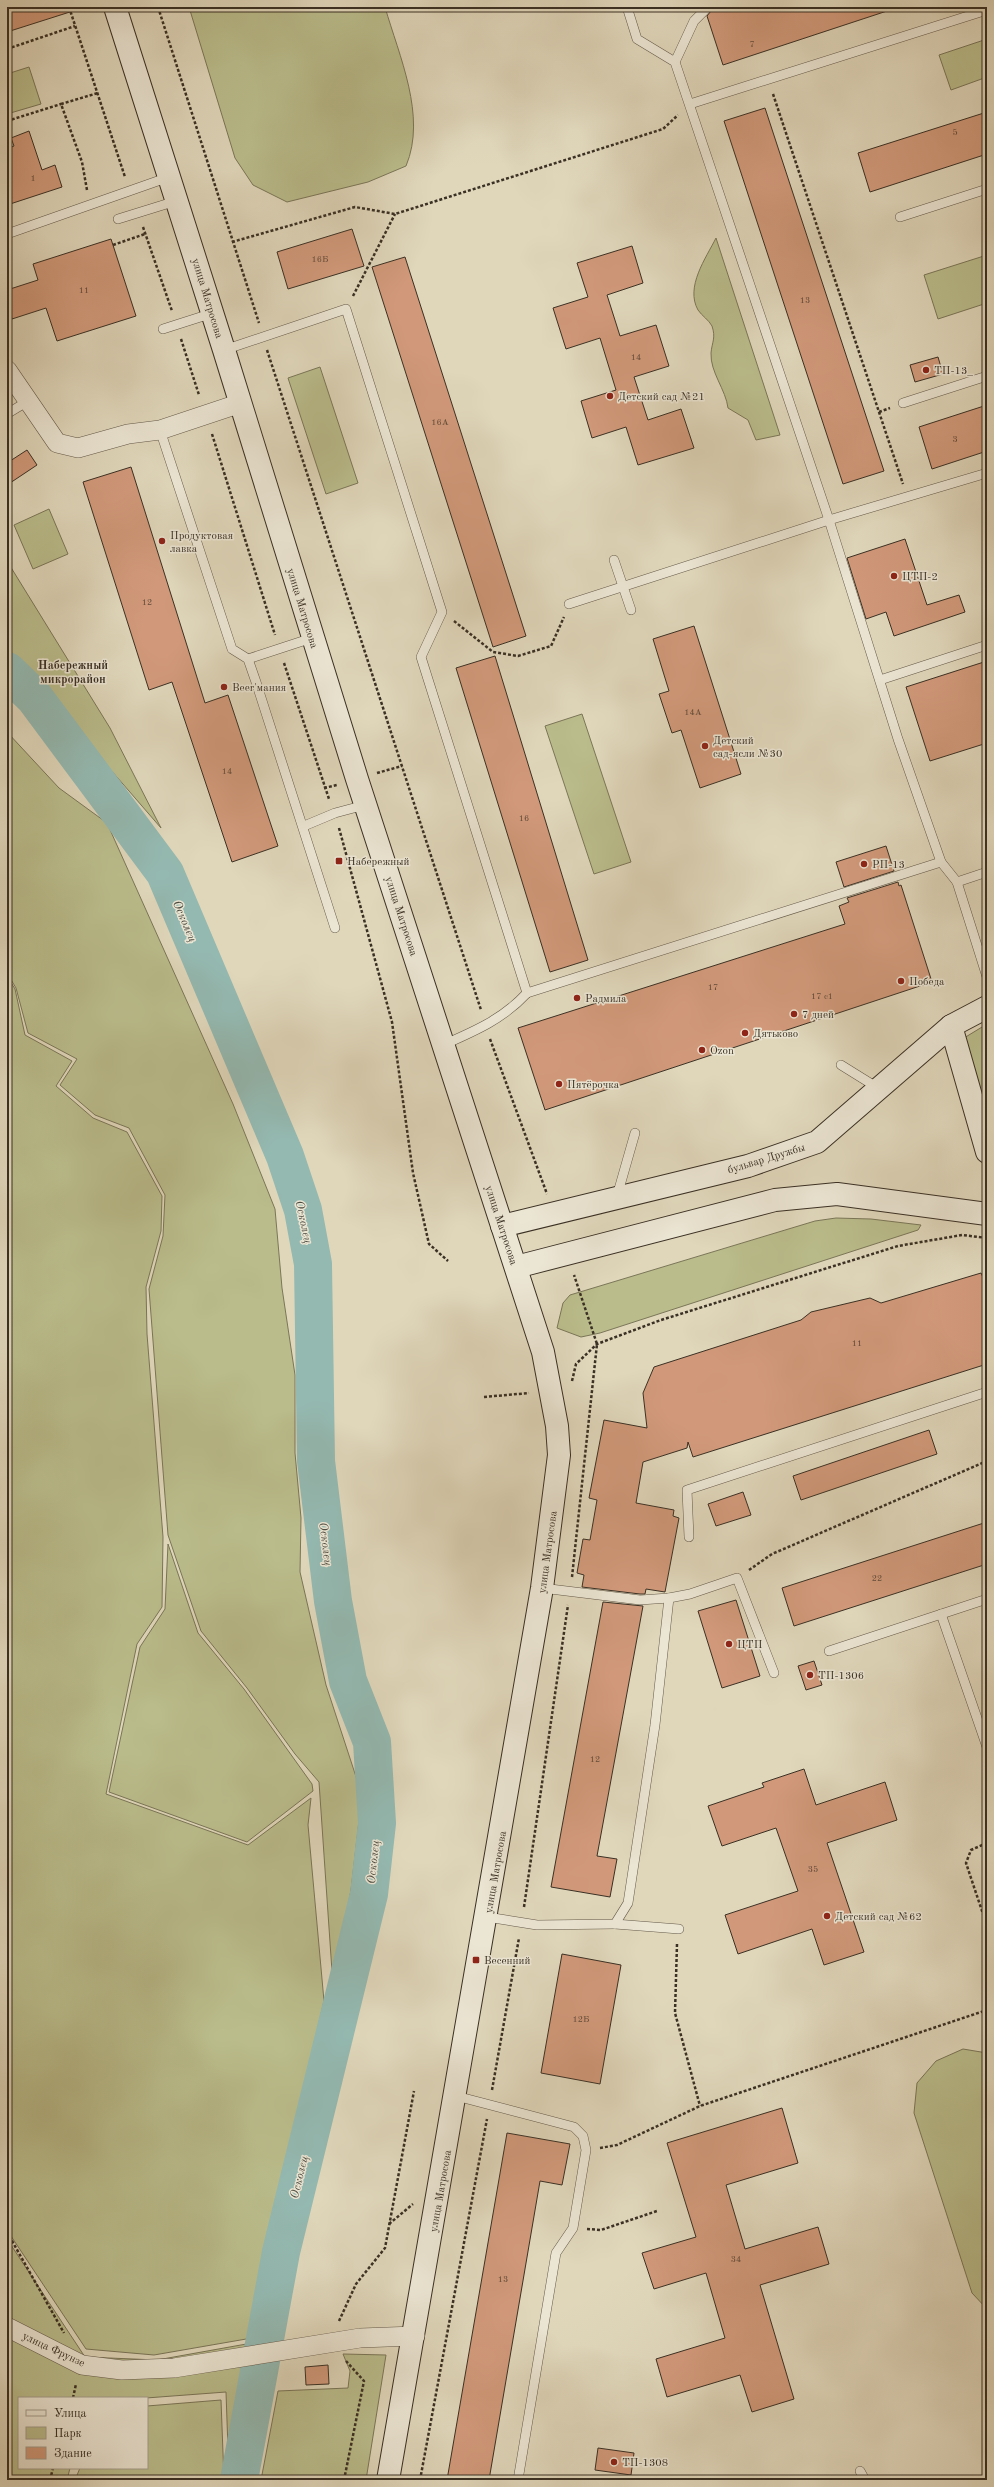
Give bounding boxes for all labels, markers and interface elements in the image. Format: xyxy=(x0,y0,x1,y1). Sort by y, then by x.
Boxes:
house number: 7 xyxy=(749,40,755,49)
house number: 5 xyxy=(952,128,958,137)
house number: 1 xyxy=(30,174,36,183)
house number: 16Б xyxy=(312,255,328,264)
street label: улица Матросова xyxy=(189,257,224,340)
house number: 11 xyxy=(79,286,89,295)
house number: 13 xyxy=(800,296,810,305)
house number: 14 xyxy=(631,353,641,362)
marker: ТП-13_ xyxy=(921,365,931,375)
place label: ТП-13_ xyxy=(934,366,973,377)
marker: Детский сад №21 xyxy=(605,391,615,401)
place label: Детский сад №21 xyxy=(618,392,705,403)
house number: 16А xyxy=(431,418,449,427)
house number: 3 xyxy=(952,435,958,444)
place label: Продуктовая лавка xyxy=(170,531,234,555)
marker: Продуктовая лавка xyxy=(157,536,167,546)
street label: улица Матросова xyxy=(284,567,319,650)
marker: ЦТП-2 xyxy=(889,571,899,581)
place label: ЦТП-2 xyxy=(902,572,938,583)
house number: 12 xyxy=(142,598,152,607)
district label: Набережный микрорайон xyxy=(38,660,108,686)
marker: Beer'мания xyxy=(219,682,229,692)
place label: Beer'мания xyxy=(232,683,287,694)
house number: 14А xyxy=(684,708,702,717)
place label: Детский сад-ясли №30 xyxy=(713,736,782,760)
marker: Детский сад-ясли №30 xyxy=(700,741,710,751)
house number: 14 xyxy=(222,767,232,776)
house number: 16 xyxy=(519,814,529,823)
marker: Набережный xyxy=(334,856,344,866)
place label: Набережный xyxy=(347,857,410,868)
marker: РП-13 xyxy=(859,859,869,869)
place label: РП-13 xyxy=(872,860,905,871)
street label: улица Матросова xyxy=(382,875,419,958)
water label: Осколец xyxy=(170,899,198,944)
marker: Победа xyxy=(896,976,906,986)
place label: Победа xyxy=(909,977,945,988)
house number: 17 xyxy=(708,983,718,992)
house number: 17 с1 xyxy=(811,992,833,1001)
marker: Радмила xyxy=(572,993,582,1003)
place label: Радмила xyxy=(585,994,627,1005)
marker: 7 дней xyxy=(789,1009,799,1019)
place label: 7 дней xyxy=(802,1010,834,1021)
marker: Дятьково xyxy=(740,1028,750,1038)
place label: Дятьково xyxy=(753,1029,798,1040)
marker: Ozon xyxy=(697,1045,707,1055)
place label: Ozon xyxy=(710,1046,734,1057)
marker: Пятёрочка xyxy=(554,1079,564,1089)
place label: Пятёрочка xyxy=(567,1080,620,1091)
street label: бульвар Дружбы xyxy=(726,1142,807,1176)
street label: улица Матросова xyxy=(482,1184,519,1267)
water label: Осколец xyxy=(293,1200,313,1245)
house number: 11 xyxy=(852,1339,862,1348)
street label: улица Матросова xyxy=(537,1510,560,1594)
water label: Осколец xyxy=(316,1522,334,1567)
house number: 22 xyxy=(872,1574,882,1583)
marker: ЦТП xyxy=(724,1639,734,1649)
place label: ЦТП xyxy=(737,1640,763,1651)
marker: ТП-1306 xyxy=(805,1670,815,1680)
place label: ТП-1306 xyxy=(818,1671,864,1682)
house number: 12 xyxy=(590,1755,600,1764)
street label: улица Матросова xyxy=(484,1830,509,1914)
water label: Осколец xyxy=(366,1840,382,1884)
house number: 35 xyxy=(808,1865,818,1874)
marker: Детский сад №62 xyxy=(822,1911,832,1921)
place label: Детский сад №62 xyxy=(835,1912,922,1923)
marker: Весенний xyxy=(471,1955,481,1965)
place label: Весенний xyxy=(484,1956,530,1967)
house number: 12Б xyxy=(573,2015,589,2024)
street label: улица Матросова xyxy=(429,2149,454,2233)
water label: Осколец xyxy=(289,2154,311,2200)
house number: 34 xyxy=(731,2255,741,2264)
house number: 13 xyxy=(498,2275,508,2284)
street label: улица Фрунзе xyxy=(20,2331,86,2370)
legend xyxy=(18,2397,148,2469)
text: Улица xyxy=(54,2408,87,2420)
text: Парк xyxy=(54,2428,82,2440)
text: Здание xyxy=(54,2448,92,2460)
marker: ТП-1308 xyxy=(609,2457,619,2467)
place label: ТП-1308 xyxy=(622,2458,668,2469)

